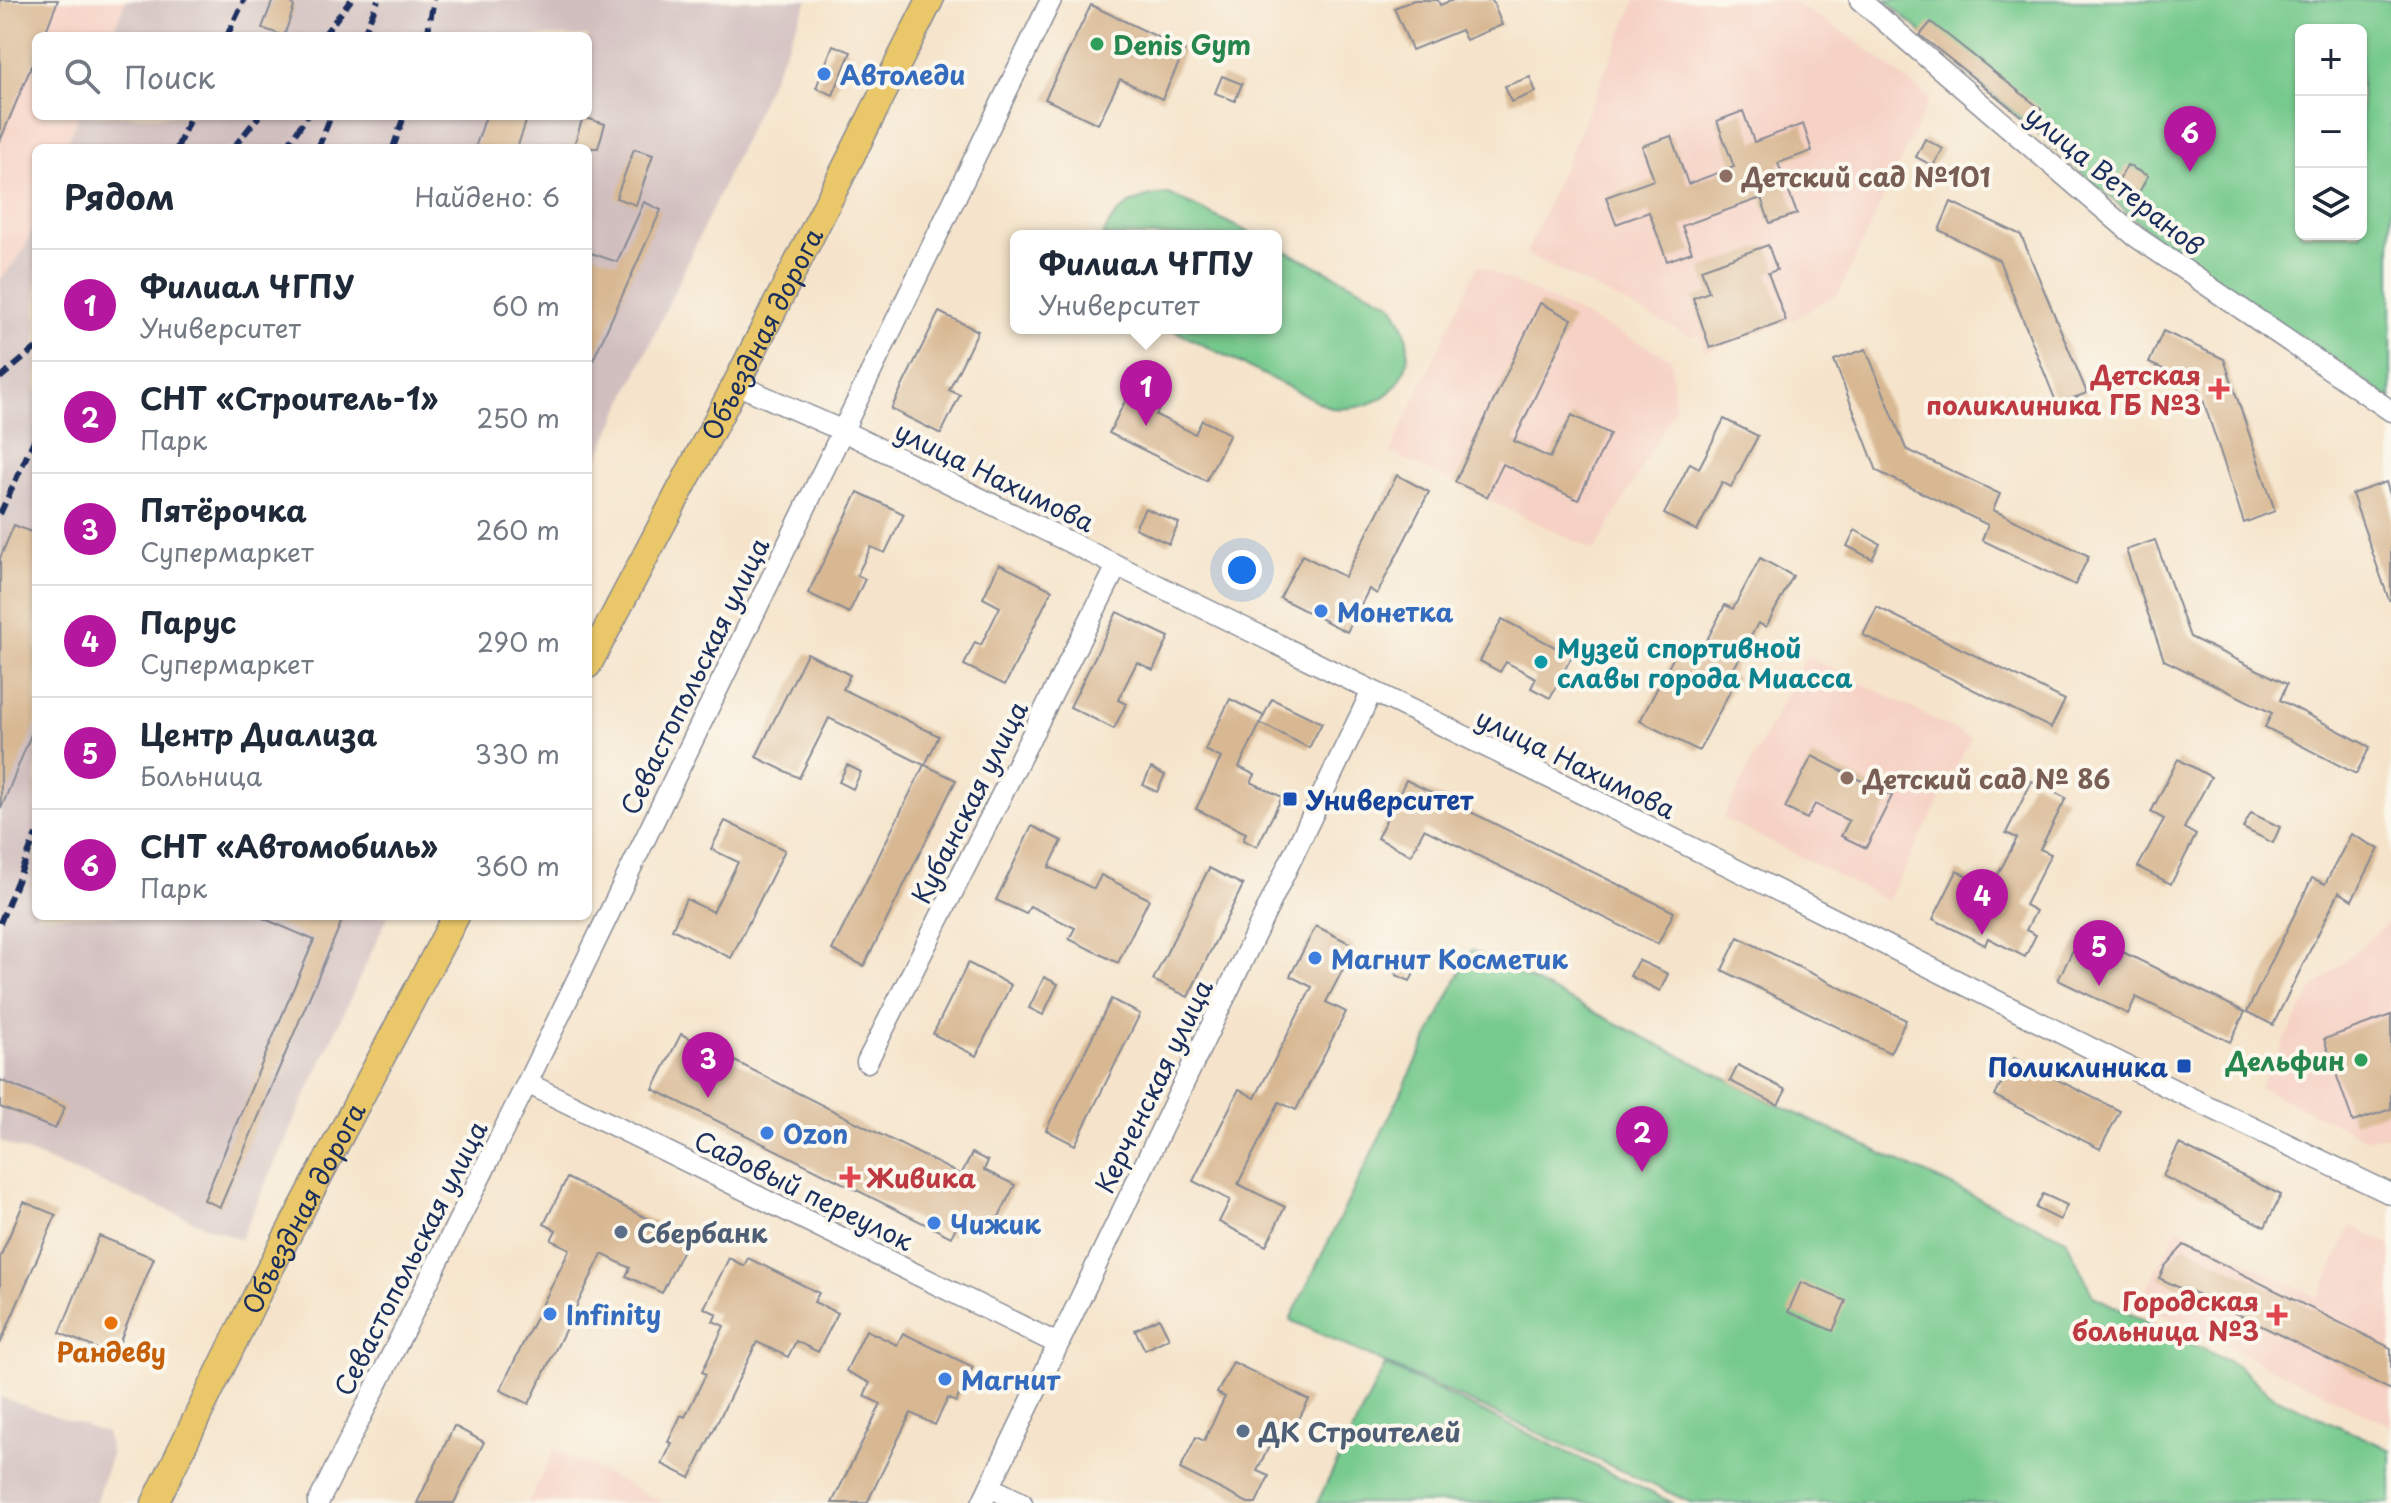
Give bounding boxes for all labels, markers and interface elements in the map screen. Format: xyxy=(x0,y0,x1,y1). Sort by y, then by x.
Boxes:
map controls xyxy=(2295,24,2367,240)
button: + xyxy=(2295,24,2367,96)
place label: Denis Gym xyxy=(1113,25,1251,64)
search box xyxy=(32,32,592,120)
marker: Denis Gym xyxy=(1088,35,1106,53)
icon: search xyxy=(60,54,104,98)
text: Поиск xyxy=(124,54,215,99)
place label: Автоледи xyxy=(840,55,965,94)
marker: Автоледи xyxy=(815,65,833,83)
street label: улица Ветеранов xyxy=(2017,96,2213,264)
button: − xyxy=(2295,96,2367,168)
pin: 6 xyxy=(2164,106,2216,172)
place label: Детский сад №101 xyxy=(1741,157,1991,196)
marker: Детский сад №101 xyxy=(1717,167,1735,185)
button: layers xyxy=(2295,168,2367,240)
text: Рядом xyxy=(64,170,175,222)
text: Найдено: 6 xyxy=(414,177,560,216)
street label: Объездная дорога xyxy=(691,220,832,447)
popup xyxy=(1010,230,1282,334)
text: Филиал ЧГПУ xyxy=(1039,240,1253,285)
text: Филиал ЧГПУ xyxy=(140,263,354,308)
text: Университет xyxy=(1039,285,1200,324)
text: 1 xyxy=(84,286,96,325)
text: 60 m xyxy=(492,286,560,325)
text: Университет xyxy=(140,308,301,347)
place label: Детская поликлиника ГБ №3 xyxy=(1926,355,2201,424)
pin: 1 xyxy=(1120,360,1172,426)
text: СНТ «Строитель-1» xyxy=(140,375,438,420)
marker: Детская поликлиника ГБ №3 xyxy=(2208,378,2230,400)
text: 2 xyxy=(81,398,99,437)
text: 250 m xyxy=(476,398,560,437)
street label: улица Нахимова xyxy=(889,411,1102,542)
text: Парк xyxy=(140,420,207,459)
text: Пятёрочка xyxy=(140,487,307,532)
text: 3 xyxy=(81,510,99,549)
text: 260 m xyxy=(476,510,560,549)
street label: Севастопольская улица xyxy=(610,530,778,821)
text: Супермаркет xyxy=(140,532,314,571)
your location xyxy=(1222,550,1262,590)
place label: Монетка xyxy=(1337,592,1454,631)
text: Парус xyxy=(140,599,236,644)
marker: Монетка xyxy=(1312,602,1330,620)
text: 4 xyxy=(81,622,99,661)
text: 290 m xyxy=(477,622,560,661)
place label: Музей спортивной славы города Миасса xyxy=(1557,628,1853,697)
text: Супермаркет xyxy=(140,644,314,683)
marker: Музей спортивной славы города Миасса xyxy=(1532,653,1550,671)
street label: Кубанская улица xyxy=(901,693,1037,910)
street label: улица Нахимова xyxy=(1470,698,1683,829)
text: Центр Диализа xyxy=(140,711,377,756)
text: 5 xyxy=(82,734,98,773)
text: 330 m xyxy=(475,734,560,773)
text: Больница xyxy=(140,756,262,795)
place label: Детский сад № 86 xyxy=(1862,759,2110,798)
marker: Детский сад № 86 xyxy=(1838,769,1856,787)
place label: Университет xyxy=(1305,780,1474,819)
marker: Университет xyxy=(1281,790,1299,808)
text: СНТ «Автомобиль» xyxy=(140,823,438,868)
text: 6 xyxy=(81,846,99,885)
text: 360 m xyxy=(475,846,560,885)
text: Парк xyxy=(140,868,207,907)
pin: 4 xyxy=(1956,869,2008,935)
pin: 5 xyxy=(2073,920,2125,986)
place label: Магнит Косметик xyxy=(1331,939,1568,978)
marker: Магнит Косметик xyxy=(1306,949,1324,967)
street label: Керченская улица xyxy=(1084,972,1222,1200)
pin: 3 xyxy=(682,1032,734,1098)
place label: Дельфин xyxy=(2225,1041,2345,1080)
place label: Поликлиника xyxy=(1988,1047,2168,1086)
marker: Дельфин xyxy=(2352,1051,2370,1069)
marker: Поликлиника xyxy=(2175,1057,2193,1075)
street label: Объездная дорога xyxy=(231,1094,374,1320)
pin: 2 xyxy=(1616,1106,1668,1172)
street label: Севастопольская улица xyxy=(324,1113,497,1402)
place label: Ozon xyxy=(783,1114,848,1153)
street label: Садовый переулок xyxy=(688,1120,921,1260)
marker: Ozon xyxy=(758,1124,776,1142)
place label: Живика xyxy=(866,1158,976,1197)
marker: Живика xyxy=(841,1168,859,1186)
place label: Чижик xyxy=(950,1204,1041,1243)
place label: Сбербанк xyxy=(637,1213,768,1252)
marker: Чижик xyxy=(925,1214,943,1232)
marker: Сбербанк xyxy=(612,1223,630,1241)
place label: Городская больница №3 xyxy=(2072,1281,2259,1350)
place label: Infinity xyxy=(566,1295,661,1334)
marker: Городская больница №3 xyxy=(2266,1304,2288,1326)
marker: Infinity xyxy=(541,1305,559,1323)
marker: Рандеву xyxy=(102,1314,120,1332)
place label: Рандеву xyxy=(56,1332,166,1371)
place label: Магнит xyxy=(961,1360,1061,1399)
marker: Магнит xyxy=(936,1370,954,1388)
place label: ДК Строителей xyxy=(1258,1412,1461,1451)
marker: ДК Строителей xyxy=(1234,1422,1252,1440)

